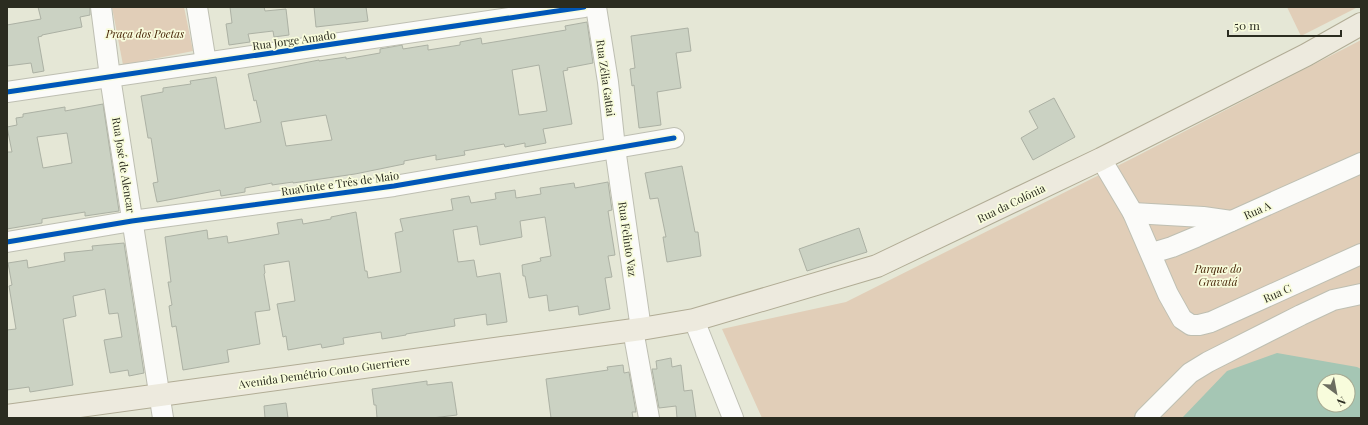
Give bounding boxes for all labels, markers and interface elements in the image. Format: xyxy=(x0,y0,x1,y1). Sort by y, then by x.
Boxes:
scale bar xyxy=(1228,12,1341,38)
text: 50 m xyxy=(1234,17,1260,33)
park label: Praça dos Poetas xyxy=(105,26,185,41)
street label: Rua Jorge Amado xyxy=(251,27,337,53)
street label: Rua Zélia Gattai xyxy=(593,39,619,117)
street label: Rua José de Alencar xyxy=(109,116,139,214)
street label: RuaVinte e Três de Maio xyxy=(280,167,400,199)
street label: Rua da Colônia xyxy=(974,180,1048,226)
street label: Rua A xyxy=(1241,197,1273,223)
street label: Rua Felinto Vaz xyxy=(615,201,641,277)
park label: Parque do Gravatá xyxy=(1193,261,1242,289)
street label: Rua C xyxy=(1261,280,1293,306)
street label: Avenida Demétrio Couto Guerriere xyxy=(236,352,411,392)
north arrow xyxy=(1316,373,1356,413)
text: N xyxy=(1334,393,1349,410)

